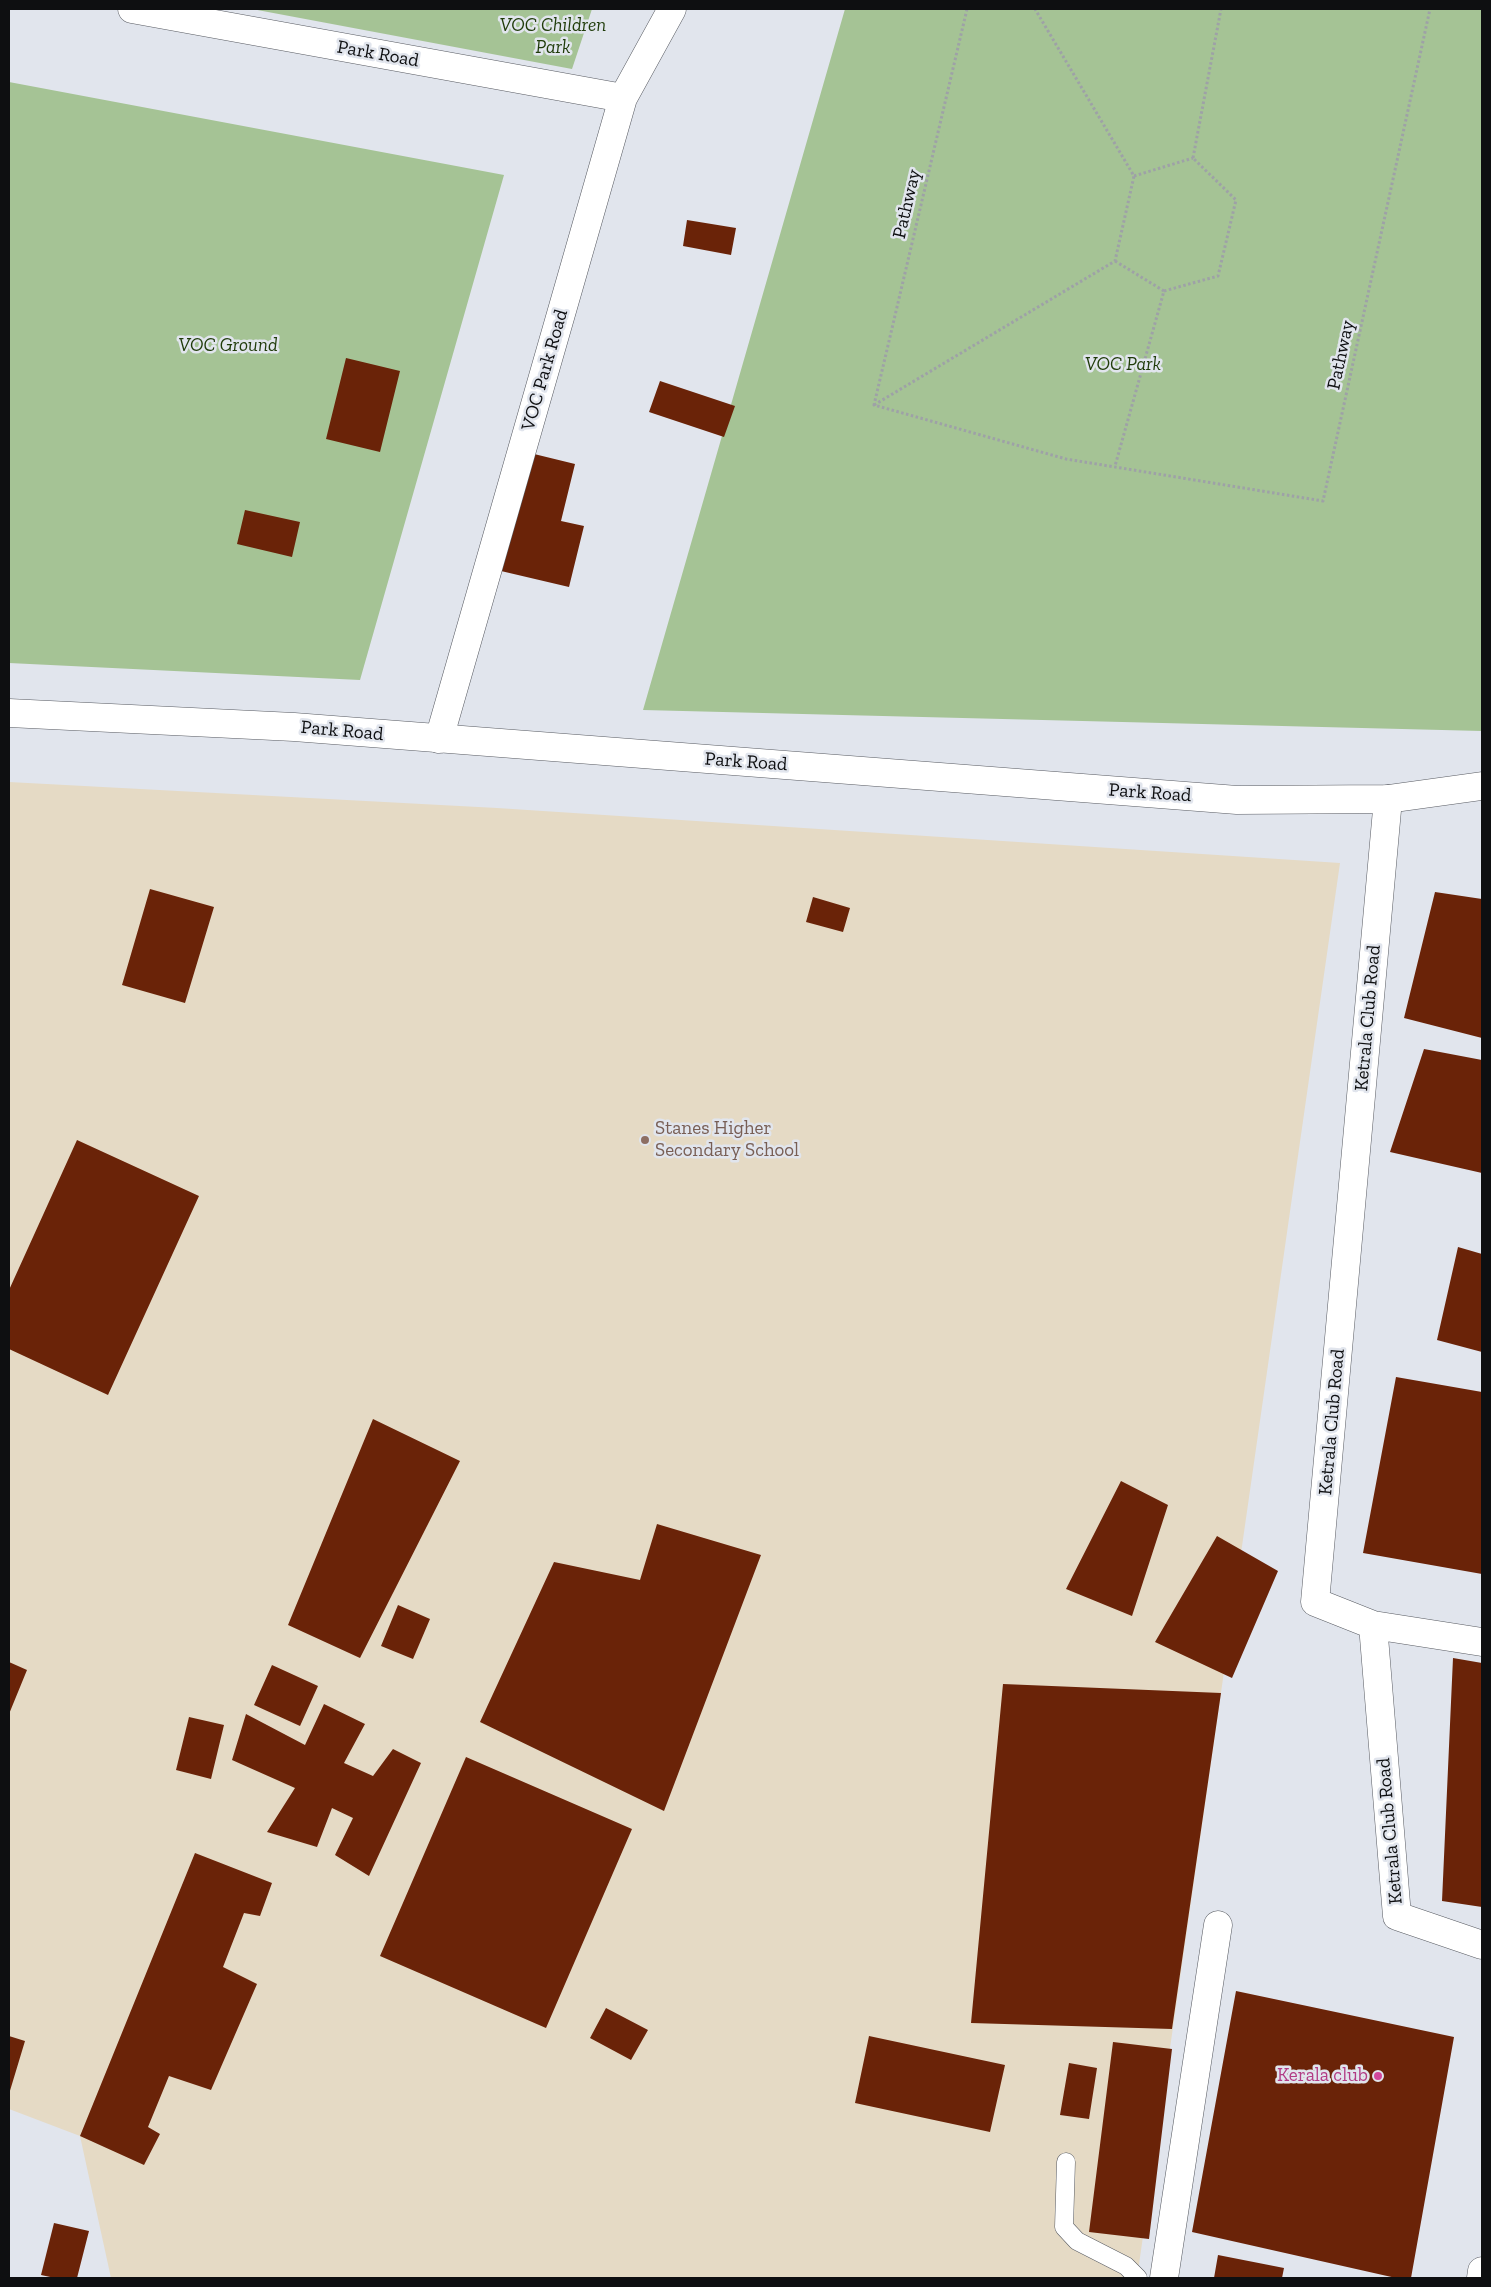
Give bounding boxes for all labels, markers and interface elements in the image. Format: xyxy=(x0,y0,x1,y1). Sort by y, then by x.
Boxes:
park label: VOC Children Park xyxy=(500,15,606,59)
street label: Park Road xyxy=(335,36,421,72)
street label: Pathway xyxy=(888,167,926,241)
street label: VOC Park Road xyxy=(517,307,573,433)
street label: Pathway xyxy=(1323,318,1359,392)
park label: VOC Ground xyxy=(178,335,278,357)
park label: VOC Park xyxy=(1085,354,1161,376)
street label: Park Road xyxy=(300,716,384,746)
street label: Park Road xyxy=(704,748,788,776)
street label: Park Road xyxy=(1108,779,1192,807)
street label: Ketrala Club Road xyxy=(1350,944,1386,1092)
place label: Stanes Higher Secondary School xyxy=(655,1118,799,1162)
marker: Stanes Higher Secondary School xyxy=(639,1134,651,1146)
street label: Ketrala Club Road xyxy=(1314,1348,1350,1496)
street label: Ketrala Club Road xyxy=(1372,1757,1408,1905)
place label: Kerala club xyxy=(1277,2065,1368,2087)
marker: Kerala club xyxy=(1372,2070,1384,2082)

